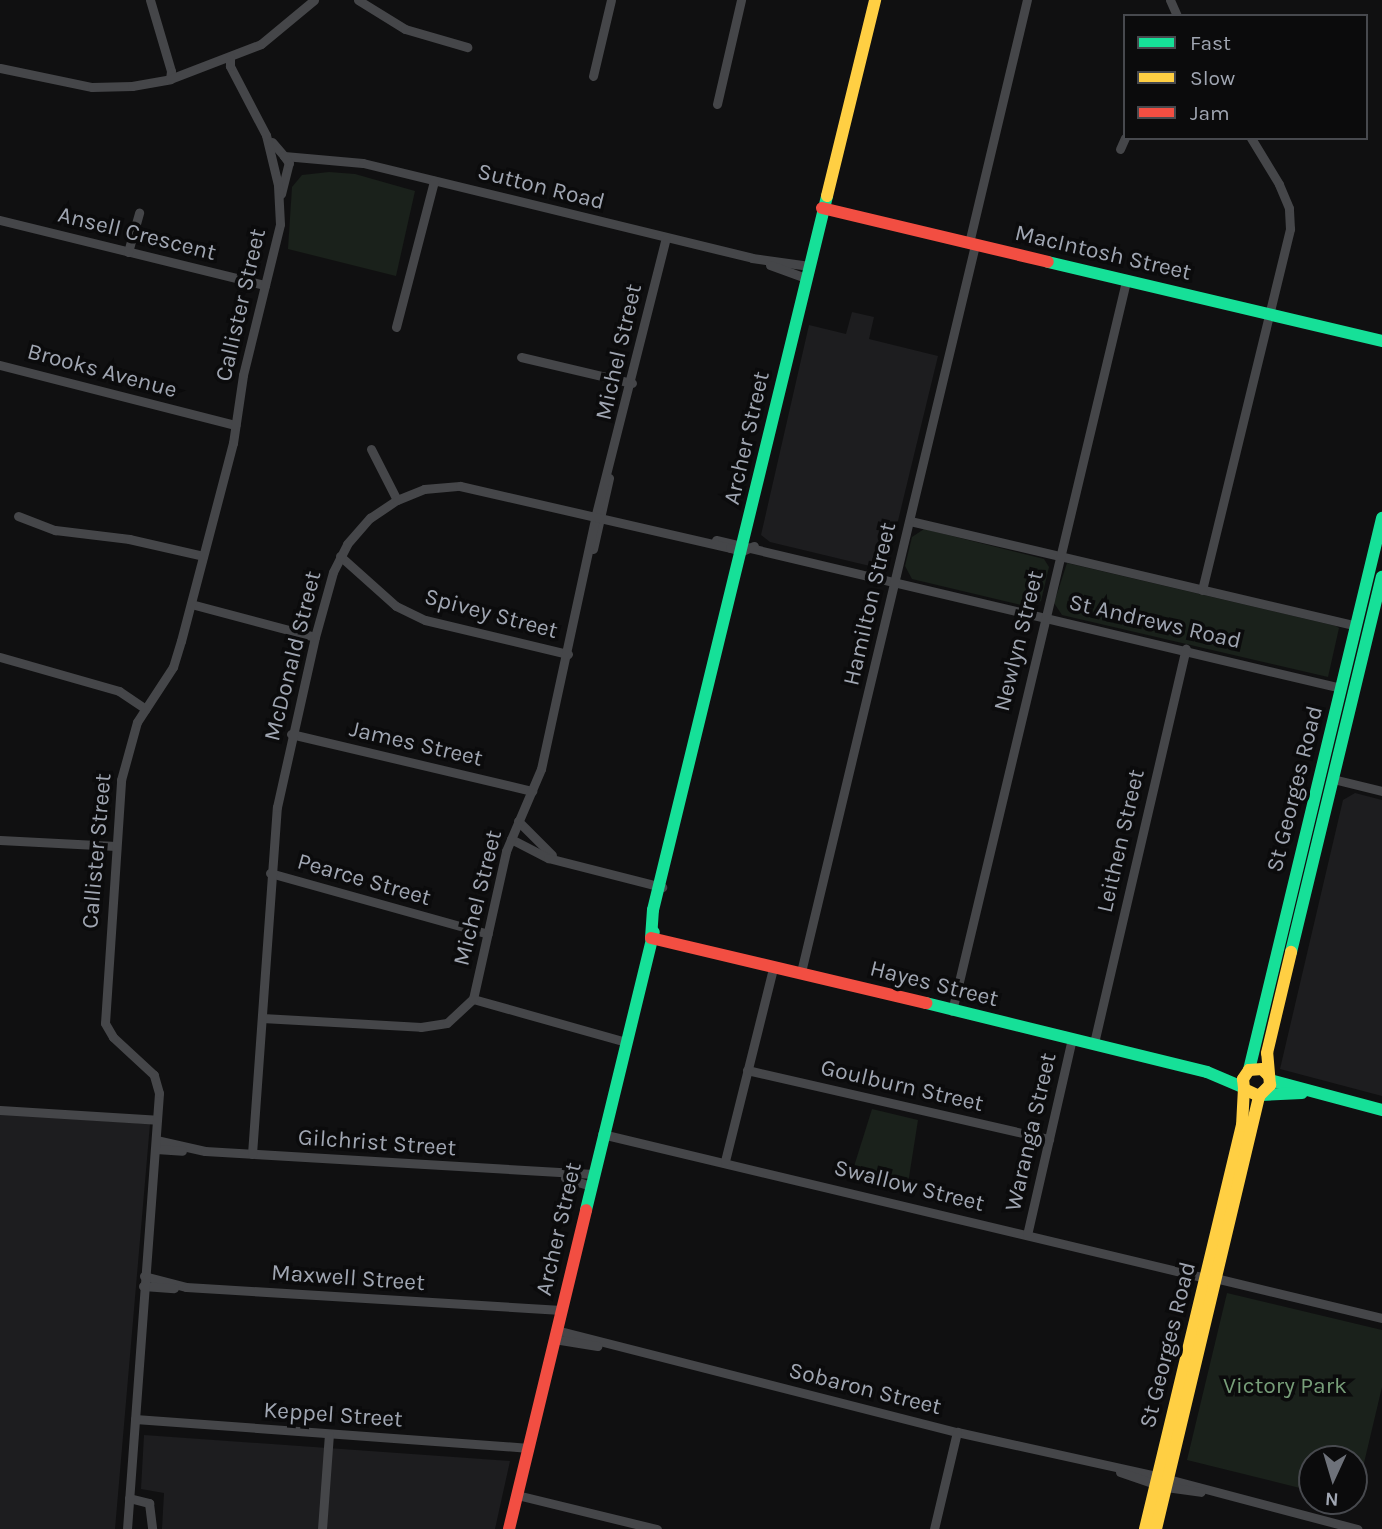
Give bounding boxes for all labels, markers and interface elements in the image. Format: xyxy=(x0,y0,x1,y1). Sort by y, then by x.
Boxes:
legend xyxy=(1123,14,1368,140)
text: Fast xyxy=(1190,31,1231,55)
text: Slow xyxy=(1190,66,1235,90)
text: Jam xyxy=(1190,101,1230,125)
street label: Sutton Road xyxy=(475,158,607,216)
street label: Ansell Crescent xyxy=(55,201,219,267)
street label: MacIntosh Street xyxy=(1012,219,1194,287)
street label: Callister Street xyxy=(210,226,272,384)
street label: Michel Street xyxy=(590,281,648,423)
street label: Brooks Avenue xyxy=(24,338,180,404)
street label: Archer Street xyxy=(718,369,776,507)
street label: Hamilton Street xyxy=(838,520,902,688)
street label: McDonald Street xyxy=(259,568,327,744)
street label: Newlyn Street xyxy=(988,568,1050,714)
street label: Spivey Street xyxy=(421,583,561,645)
street label: St Andrews Road xyxy=(1066,589,1244,655)
street label: St Georges Road xyxy=(1261,703,1329,875)
street label: James Street xyxy=(347,715,485,773)
street label: Leithen Street xyxy=(1091,767,1151,915)
street label: Callister Street xyxy=(76,772,118,930)
street label: Michel Street xyxy=(448,827,508,969)
street label: Pearce Street xyxy=(294,848,434,912)
street label: Hayes Street xyxy=(867,955,1001,1013)
street label: Waranga Street xyxy=(999,1050,1063,1214)
street label: Goulburn Street xyxy=(818,1054,986,1118)
street label: Gilchrist Street xyxy=(297,1124,457,1162)
street label: Swallow Street xyxy=(831,1154,987,1218)
street label: Archer Street xyxy=(530,1160,588,1298)
street label: Maxwell Street xyxy=(270,1259,426,1297)
street label: St Georges Road xyxy=(1134,1259,1202,1431)
street label: Sobaron Street xyxy=(786,1357,944,1421)
park label: Victory Park xyxy=(1223,1372,1347,1400)
street label: Keppel Street xyxy=(262,1396,404,1434)
north arrow xyxy=(1298,1445,1368,1515)
text: N xyxy=(1324,1488,1339,1510)

